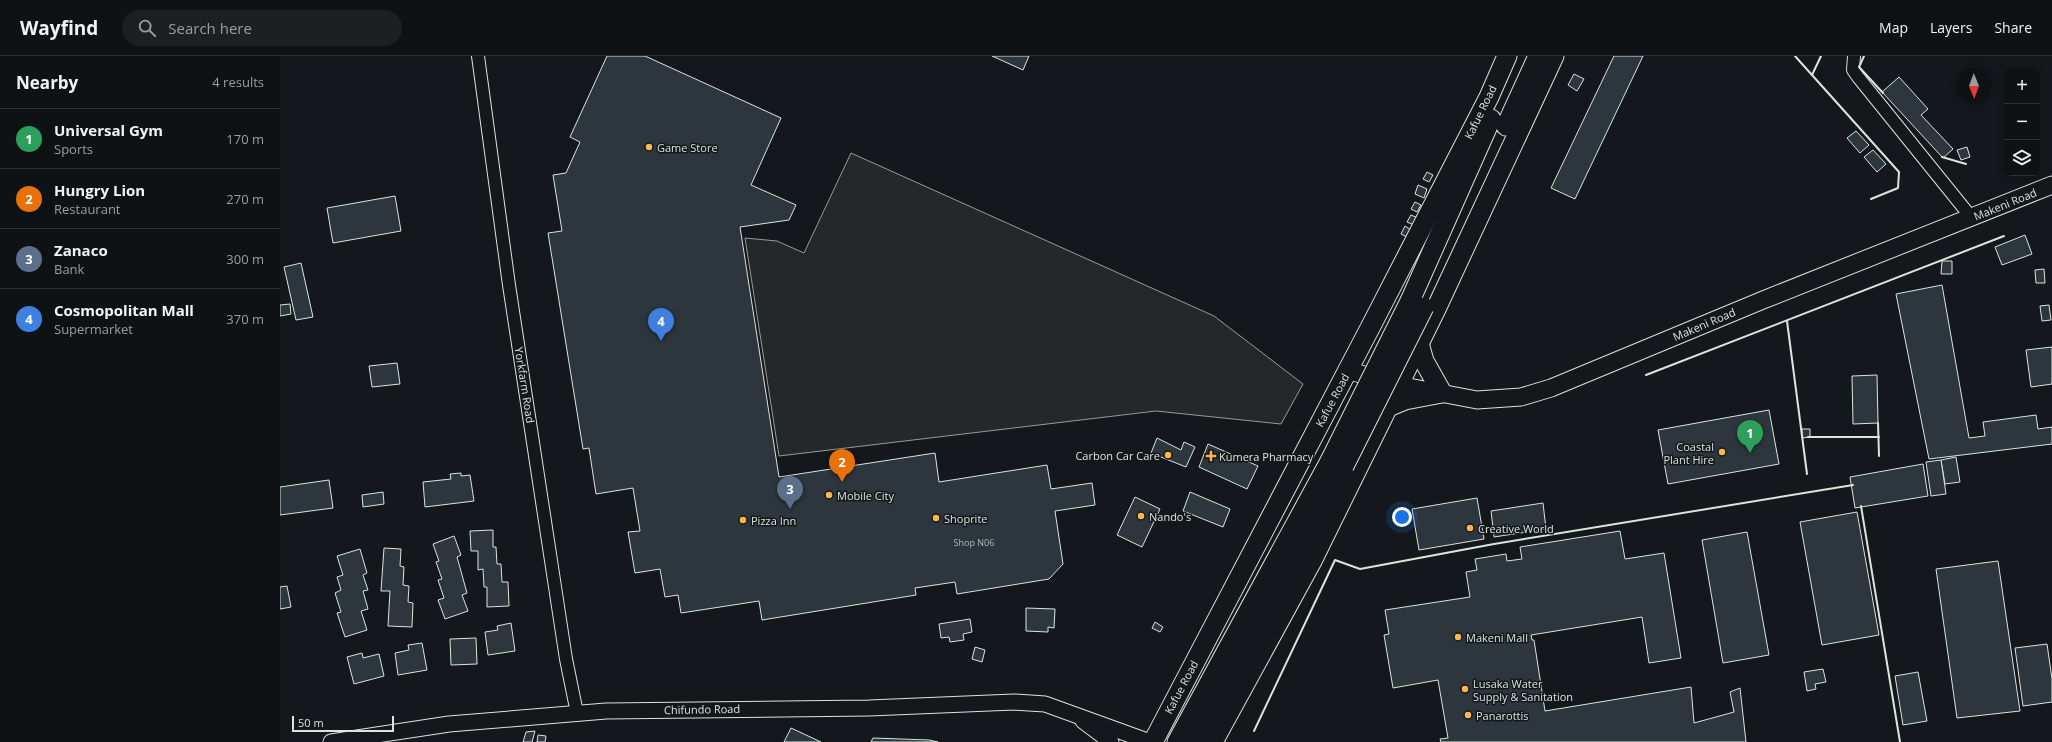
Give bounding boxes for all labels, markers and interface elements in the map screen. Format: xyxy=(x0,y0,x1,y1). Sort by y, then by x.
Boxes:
search box xyxy=(122,10,402,46)
text: Wayfind xyxy=(20,15,98,41)
icon: search xyxy=(136,17,158,39)
text: Search here xyxy=(168,18,252,38)
text: Map xyxy=(1879,18,1908,37)
text: Layers xyxy=(1930,18,1972,37)
text: Share xyxy=(1994,18,2032,37)
north arrow xyxy=(1956,68,1992,104)
map controls xyxy=(2004,68,2040,176)
button: + xyxy=(2004,68,2040,104)
text: Nearby xyxy=(16,71,78,94)
text: 4 results xyxy=(212,73,264,91)
street label: Kafue Road xyxy=(1460,82,1500,142)
button: − xyxy=(2004,104,2040,140)
text: Universal Gym xyxy=(54,120,163,140)
text: 1 xyxy=(25,130,33,148)
text: 170 m xyxy=(226,130,264,148)
text: Sports xyxy=(54,140,93,158)
place label: Game Store xyxy=(657,140,718,155)
button: layers xyxy=(2004,140,2040,176)
marker: Game Store xyxy=(644,142,654,152)
text: Hungry Lion xyxy=(54,180,145,200)
street label: Makeni Road xyxy=(1971,185,2039,223)
text: 2 xyxy=(25,190,33,208)
text: 270 m xyxy=(226,190,264,208)
text: Restaurant xyxy=(54,200,121,218)
text: Zanaco xyxy=(54,240,108,260)
text: 3 xyxy=(25,250,33,268)
text: 300 m xyxy=(226,250,264,268)
text: Bank xyxy=(54,260,84,278)
text: Cosmopolitan Mall xyxy=(54,300,194,320)
street label: Makeni Road xyxy=(1670,304,1738,344)
pin: 4 xyxy=(648,308,674,341)
text: 4 xyxy=(25,310,33,328)
text: 370 m xyxy=(226,310,264,328)
text: Supermarket xyxy=(54,320,133,338)
street label: Yorkfarm Road xyxy=(512,346,538,424)
street label: Kafue Road xyxy=(1312,371,1352,429)
pin: 1 xyxy=(1737,420,1763,453)
place label: Coastal Plant Hire xyxy=(1663,439,1714,467)
marker: Coastal Plant Hire xyxy=(1717,447,1727,457)
place label: Carbon Car Care xyxy=(1075,448,1160,463)
pin: 2 xyxy=(829,449,855,482)
place label: Kumera Pharmacy xyxy=(1219,449,1314,464)
marker: Carbon Car Care xyxy=(1163,450,1173,460)
marker: Kumera Pharmacy xyxy=(1206,451,1216,461)
pin: 3 xyxy=(777,476,803,509)
place label: Mobile City xyxy=(837,488,894,503)
marker: Mobile City xyxy=(824,490,834,500)
your location xyxy=(1392,507,1412,527)
place label: Nando's xyxy=(1149,509,1191,524)
place label: Shoprite xyxy=(944,511,988,526)
marker: Nando's xyxy=(1136,511,1146,521)
place label: Pizza Inn xyxy=(751,513,796,528)
marker: Shoprite xyxy=(931,513,941,523)
marker: Pizza Inn xyxy=(738,515,748,525)
place label: Creative World xyxy=(1478,521,1554,536)
marker: Creative World xyxy=(1465,523,1475,533)
house number: Shop N06 xyxy=(954,536,994,549)
place label: Makeni Mall xyxy=(1466,630,1528,645)
marker: Makeni Mall xyxy=(1453,632,1463,642)
street label: Kafue Road xyxy=(1161,658,1201,716)
place label: Lusaka Water Supply & Sanitation xyxy=(1473,676,1573,704)
marker: Lusaka Water Supply & Sanitation xyxy=(1460,684,1470,694)
street label: Chifundo Road xyxy=(664,701,740,717)
place label: Panarottis xyxy=(1476,708,1529,723)
marker: Panarottis xyxy=(1463,710,1473,720)
scale bar xyxy=(292,714,394,733)
text: 50 m xyxy=(298,715,324,730)

